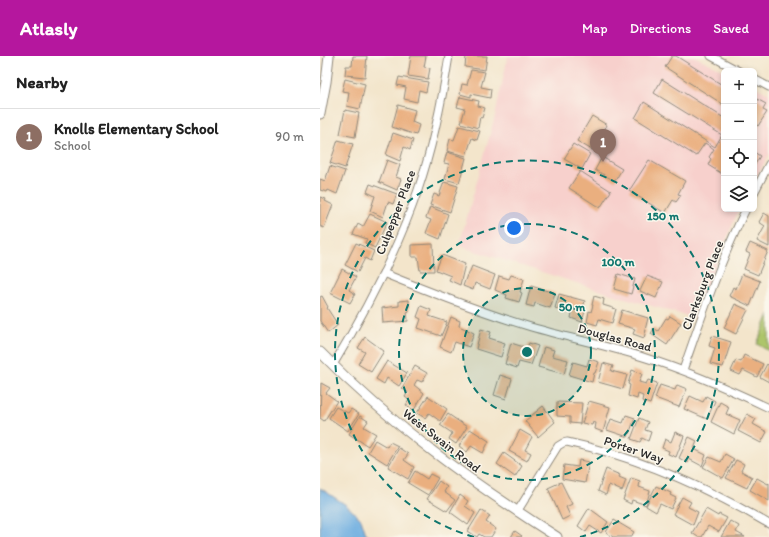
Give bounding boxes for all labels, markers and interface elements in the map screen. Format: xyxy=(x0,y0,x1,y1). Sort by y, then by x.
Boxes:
text: Atlasly xyxy=(20,17,77,40)
text: Map xyxy=(582,20,608,37)
text: Directions xyxy=(630,20,691,37)
text: Saved xyxy=(713,20,749,37)
map controls xyxy=(721,68,757,212)
button: + xyxy=(721,68,757,104)
text: Nearby xyxy=(16,72,68,92)
button: − xyxy=(721,104,757,140)
text: Knolls Elementary School xyxy=(54,120,219,138)
text: 1 xyxy=(26,129,32,144)
text: 90 m xyxy=(275,129,304,144)
pin: 1 xyxy=(590,129,616,162)
text: School xyxy=(54,138,91,153)
button: locate xyxy=(721,140,757,176)
street label: Culpepper Place xyxy=(372,168,419,257)
button: layers xyxy=(721,176,757,212)
text: 150 m xyxy=(647,209,680,223)
your location xyxy=(504,218,524,238)
street label: Clarksburg Place xyxy=(678,238,726,332)
text: 100 m xyxy=(601,255,635,269)
text: 50 m xyxy=(559,300,586,314)
street label: Douglas Road xyxy=(576,320,654,355)
centre of rings xyxy=(520,345,534,359)
street label: West Swain Road xyxy=(400,405,484,475)
street label: Porter Way xyxy=(602,433,666,466)

